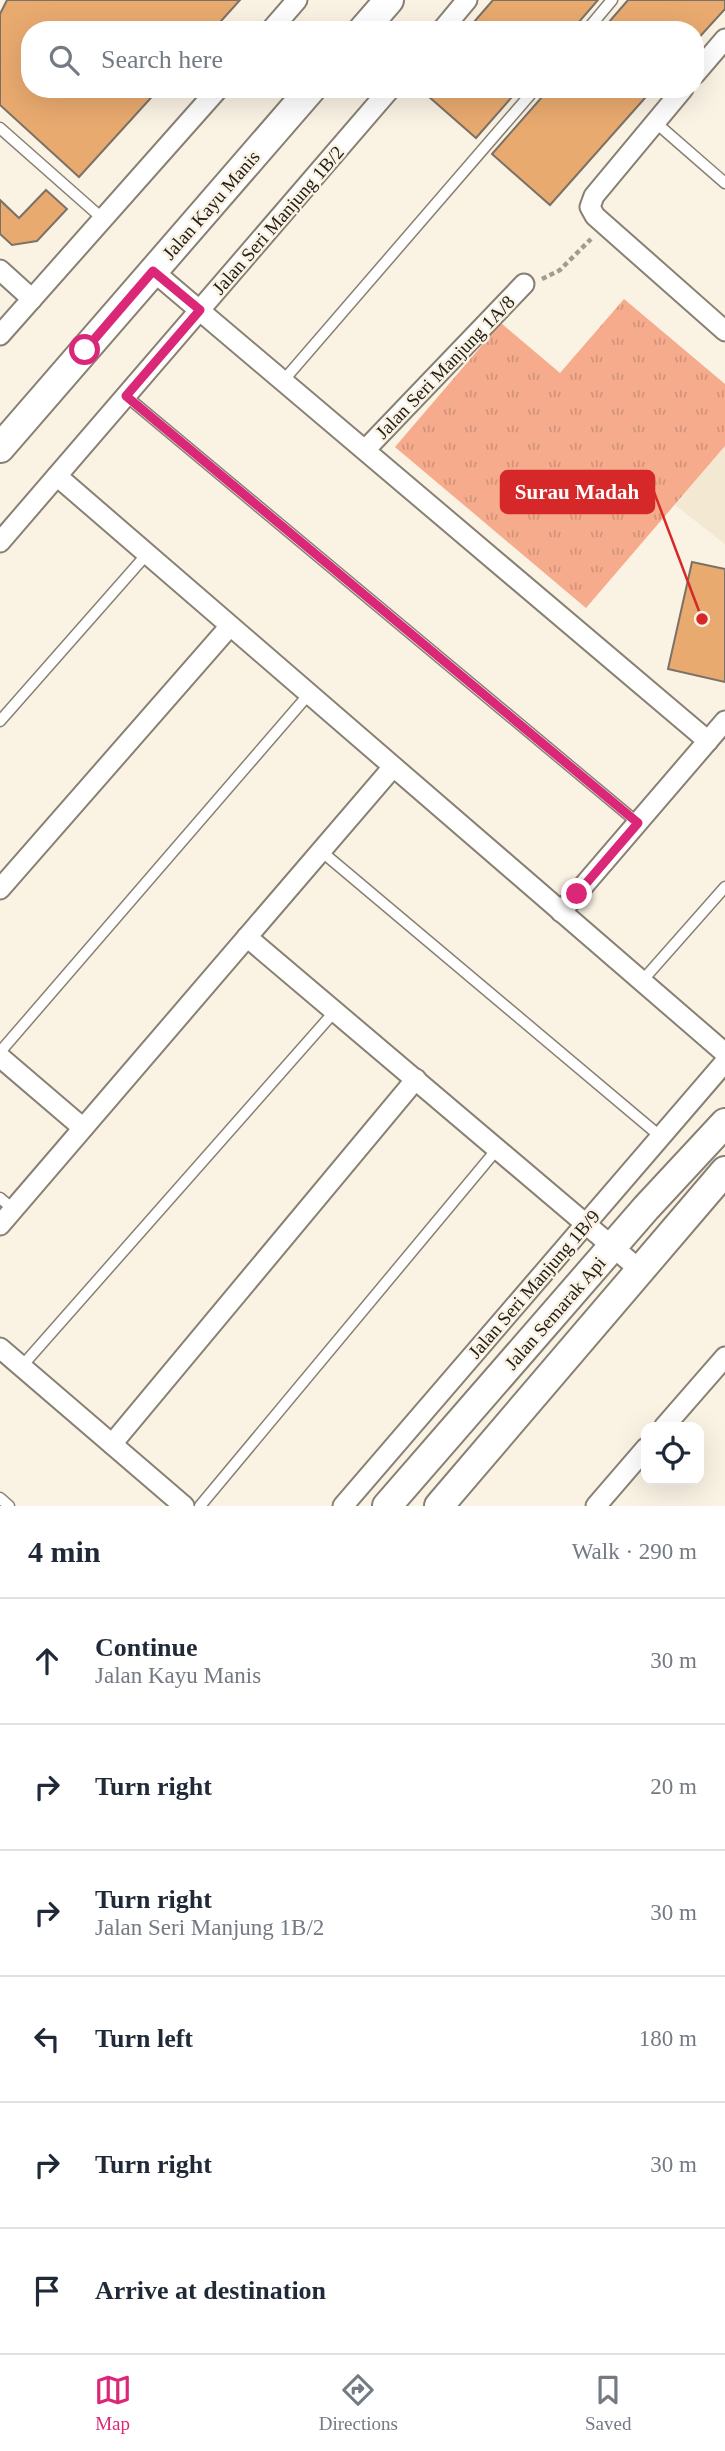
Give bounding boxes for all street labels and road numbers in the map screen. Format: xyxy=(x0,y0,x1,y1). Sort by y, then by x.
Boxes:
street label: Jalan Seri Manjung 1B/2 xyxy=(208,142,348,298)
street label: Jalan Kayu Manis xyxy=(158,146,264,264)
street label: Jalan Seri Manjung 1A/8 xyxy=(371,291,519,443)
street label: Jalan Seri Manjung 1B/9 xyxy=(464,1206,604,1362)
street label: Jalan Semarak Api xyxy=(500,1252,610,1374)

